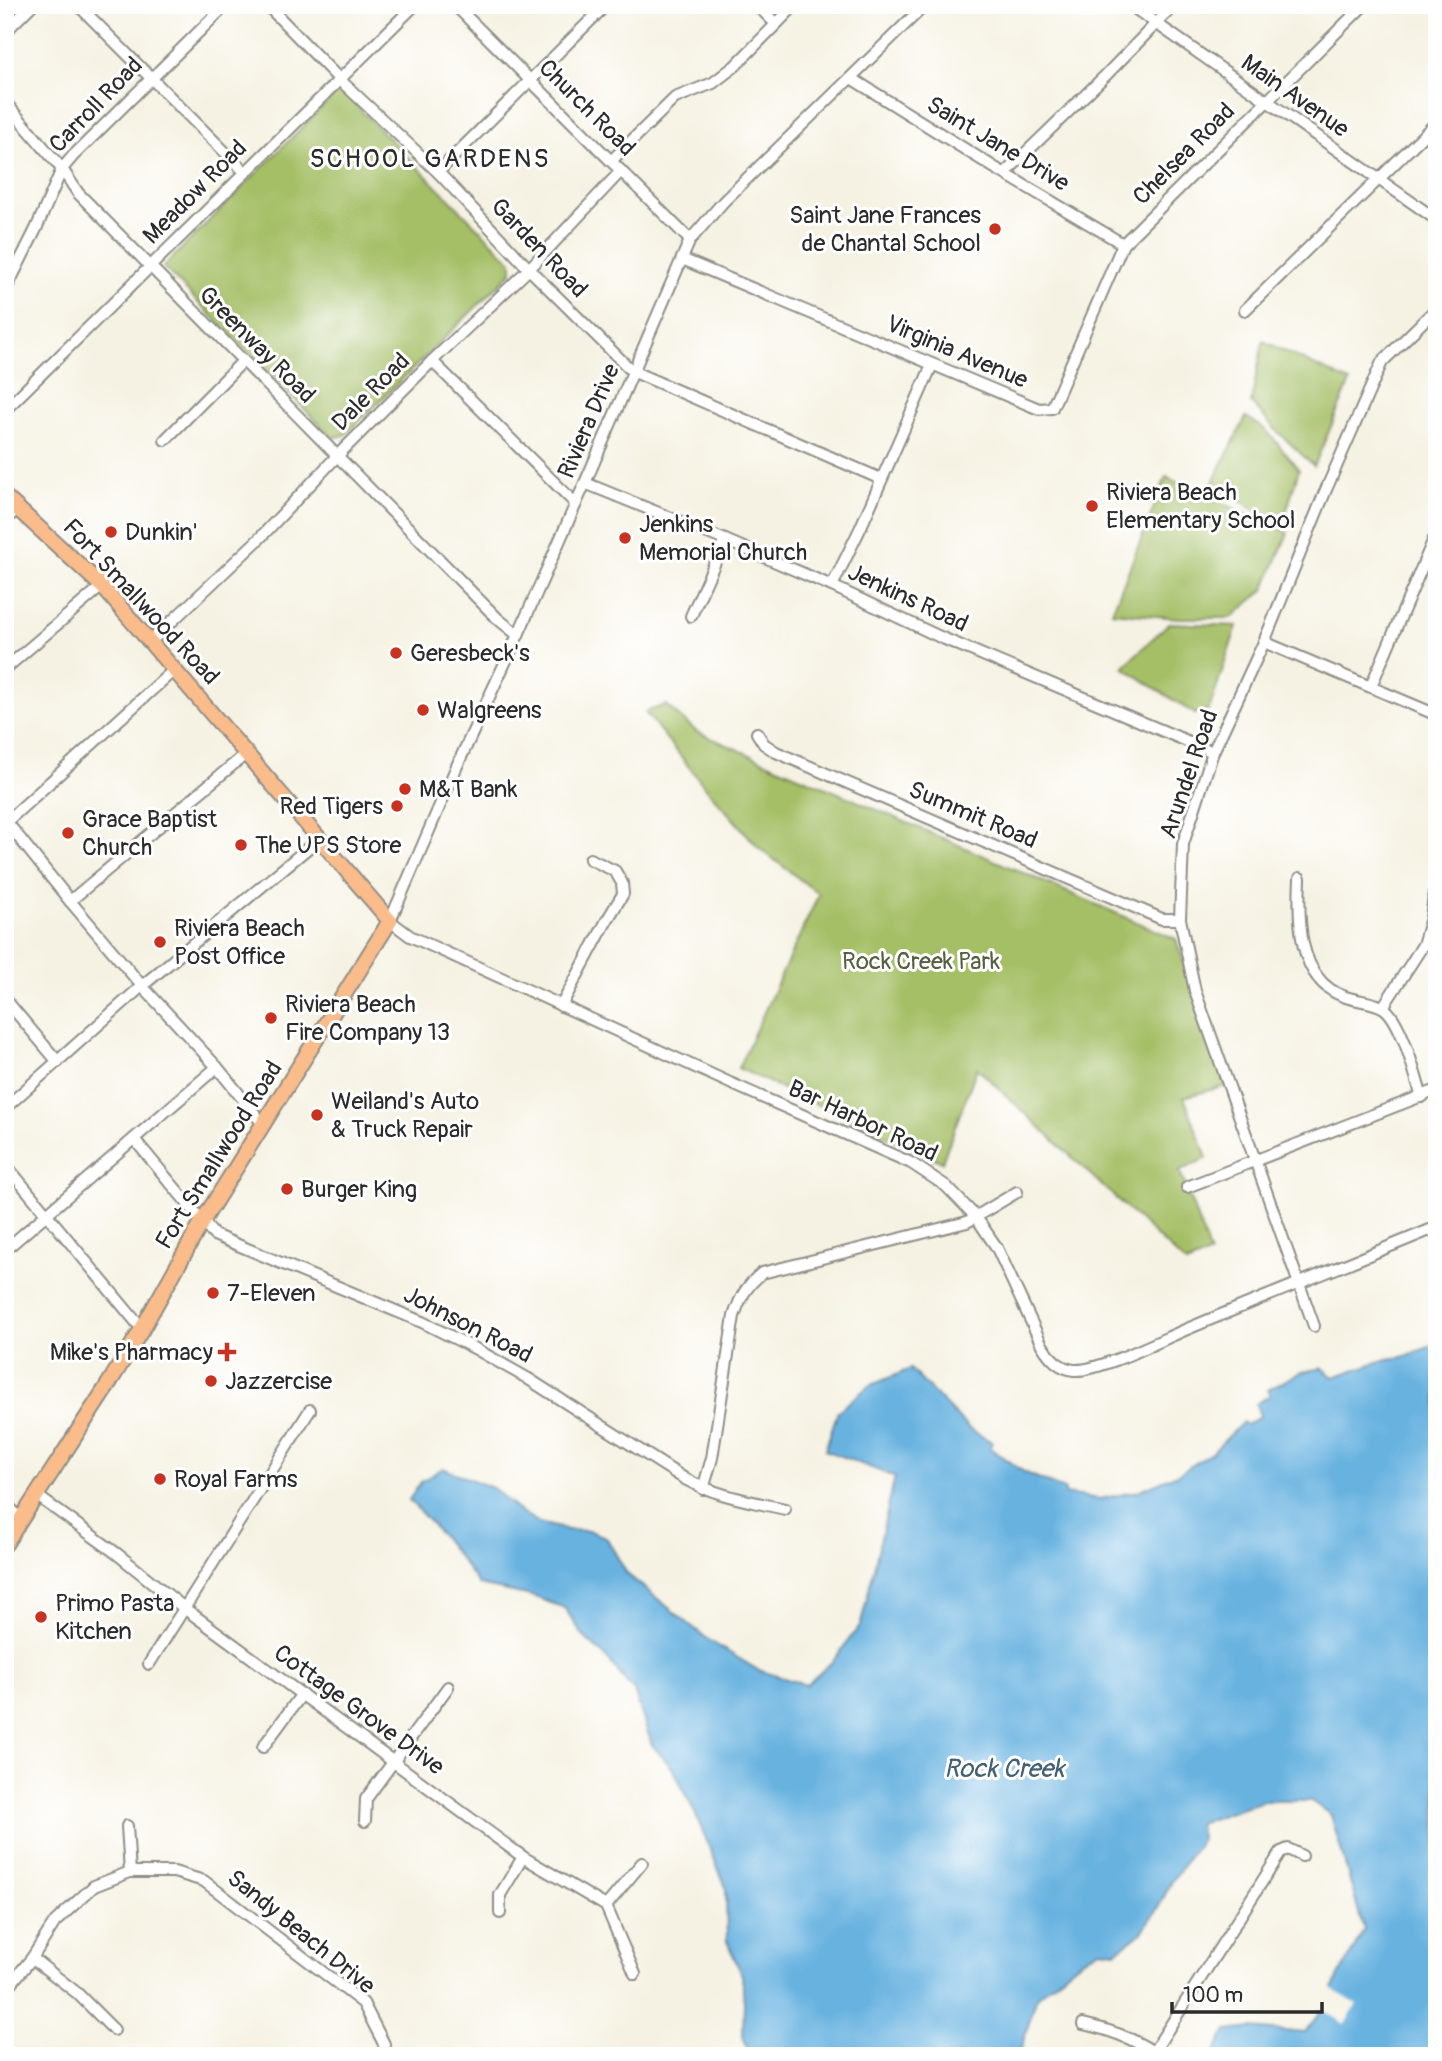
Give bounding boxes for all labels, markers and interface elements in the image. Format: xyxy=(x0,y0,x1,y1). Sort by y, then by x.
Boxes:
street label: Main Avenue xyxy=(1235,48,1355,144)
street label: Carroll Road xyxy=(43,51,149,159)
street label: Church Road xyxy=(533,54,641,162)
street label: Saint Jane Drive xyxy=(921,90,1075,198)
street label: Chelsea Road xyxy=(1127,97,1241,211)
street label: Meadow Road xyxy=(137,134,253,250)
district label: SCHOOL GARDENS xyxy=(309,143,551,175)
street label: Garden Road xyxy=(484,192,594,304)
place label: Saint Jane Frances de Chantal School xyxy=(789,201,981,258)
marker: Saint Jane Frances de Chantal School xyxy=(987,221,1003,237)
street label: Greenway Road xyxy=(193,281,321,409)
street label: Virginia Avenue xyxy=(882,309,1032,395)
street label: Dale Road xyxy=(326,347,416,437)
street label: Riviera Drive xyxy=(552,359,626,483)
place label: Riviera Beach Elementary School xyxy=(1106,478,1296,535)
marker: Riviera Beach Elementary School xyxy=(1084,498,1100,514)
place label: Jenkins Memorial Church xyxy=(639,510,807,567)
street label: Fort Smallwood Road xyxy=(57,513,225,691)
place label: Dunkin' xyxy=(125,518,198,547)
marker: Dunkin' xyxy=(103,524,119,540)
marker: Jenkins Memorial Church xyxy=(617,530,633,546)
street label: Jenkins Road xyxy=(843,558,973,638)
place label: Geresbeck's xyxy=(410,639,530,668)
marker: Geresbeck's xyxy=(388,645,404,661)
place label: Walgreens xyxy=(437,696,542,725)
marker: Walgreens xyxy=(415,702,431,718)
street label: Arundel Road xyxy=(1153,706,1225,842)
place label: M&T Bank xyxy=(419,775,517,804)
street label: Summit Road xyxy=(904,775,1042,855)
marker: M&T Bank xyxy=(397,781,413,797)
place label: Red Tigers xyxy=(280,792,383,821)
marker: Red Tigers xyxy=(389,798,405,814)
place label: Grace Baptist Church xyxy=(82,805,218,862)
marker: Grace Baptist Church xyxy=(60,825,76,841)
place label: The UPS Store xyxy=(255,831,402,860)
marker: The UPS Store xyxy=(233,837,249,853)
place label: Riviera Beach Post Office xyxy=(174,914,305,971)
marker: Riviera Beach Post Office xyxy=(152,934,168,950)
park label: Rock Creek Park xyxy=(842,947,1000,976)
place label: Riviera Beach Fire Company 13 xyxy=(285,990,450,1047)
marker: Riviera Beach Fire Company 13 xyxy=(263,1010,279,1026)
street label: Fort Smallwood Road xyxy=(149,1056,289,1254)
street label: Bar Harbor Road xyxy=(784,1074,942,1168)
place label: Weiland's Auto & Truck Repair xyxy=(331,1087,479,1144)
marker: Weiland's Auto & Truck Repair xyxy=(309,1107,325,1123)
place label: Burger King xyxy=(301,1175,417,1204)
marker: Burger King xyxy=(279,1181,295,1197)
place label: 7-Eleven xyxy=(227,1279,316,1308)
street label: Johnson Road xyxy=(399,1280,537,1370)
marker: 7-Eleven xyxy=(205,1285,221,1301)
place label: Mike's Pharmacy xyxy=(50,1338,213,1367)
marker: Mike's Pharmacy xyxy=(219,1344,235,1360)
place label: Jazzercise xyxy=(225,1367,332,1396)
marker: Jazzercise xyxy=(203,1373,219,1389)
place label: Royal Farms xyxy=(174,1465,298,1494)
marker: Royal Farms xyxy=(152,1471,168,1487)
place label: Primo Pasta Kitchen xyxy=(55,1589,174,1646)
marker: Primo Pasta Kitchen xyxy=(33,1609,49,1625)
street label: Cottage Grove Drive xyxy=(268,1639,450,1782)
water label: Rock Creek xyxy=(944,1753,1066,1785)
street label: Sandy Beach Drive xyxy=(221,1864,381,2001)
scale bar xyxy=(1172,1970,1323,2014)
text: 100 m xyxy=(1183,1982,1243,2009)

